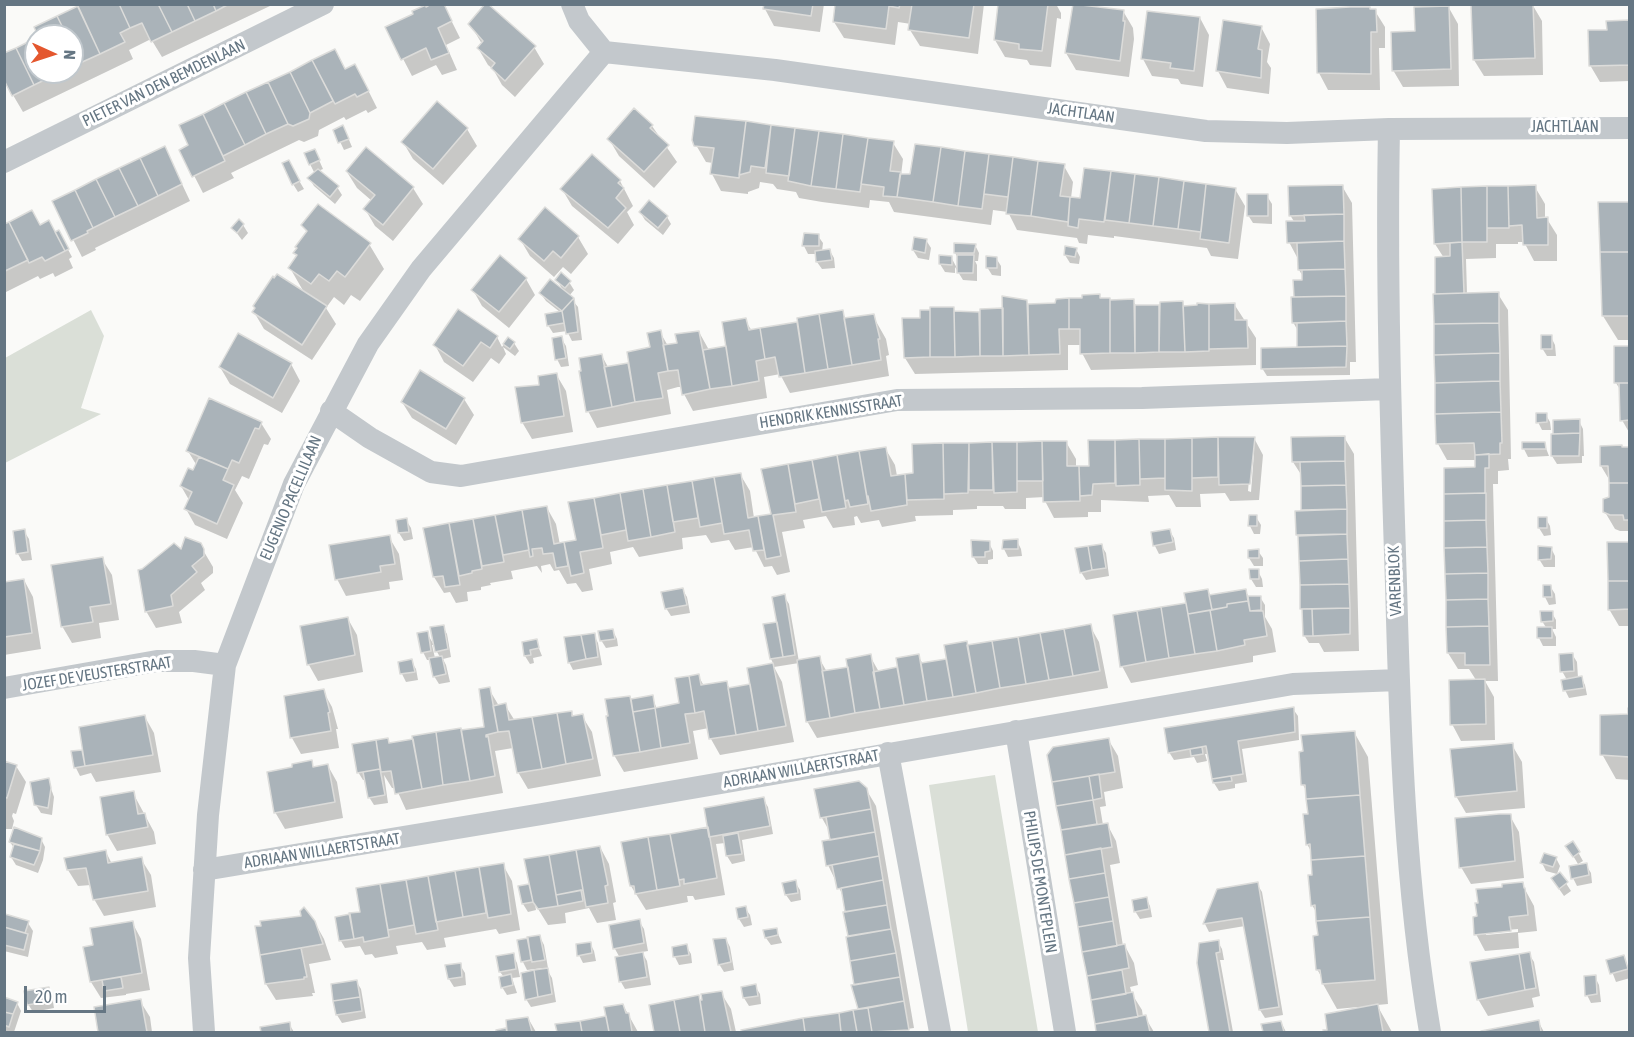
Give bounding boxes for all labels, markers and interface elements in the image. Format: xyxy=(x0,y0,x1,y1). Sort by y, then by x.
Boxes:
north arrow xyxy=(24,24,84,84)
street label: PIETER VAN DEN BEMDENLAAN xyxy=(79,35,249,131)
text: N xyxy=(61,50,79,60)
street label: JACHTLAAN xyxy=(1046,99,1116,127)
street label: JACHTLAAN xyxy=(1531,117,1599,137)
street label: HENDRIK KENNISSTRAAT xyxy=(758,391,904,433)
street label: EUGENIO PACELLILAAN xyxy=(256,433,326,563)
street label: VARENBLOK xyxy=(1384,546,1406,616)
street label: JOZEF DE VEUSTERSTRAAT xyxy=(21,653,173,695)
street label: ADRIAAN WILLAERTSTRAAT xyxy=(722,746,880,792)
street label: PHILIPS DE MONTEPLEIN xyxy=(1019,809,1061,955)
street label: ADRIAAN WILLAERTSTRAAT xyxy=(243,829,401,873)
scale bar xyxy=(27,974,110,1012)
text: 20 m xyxy=(35,986,67,1007)

